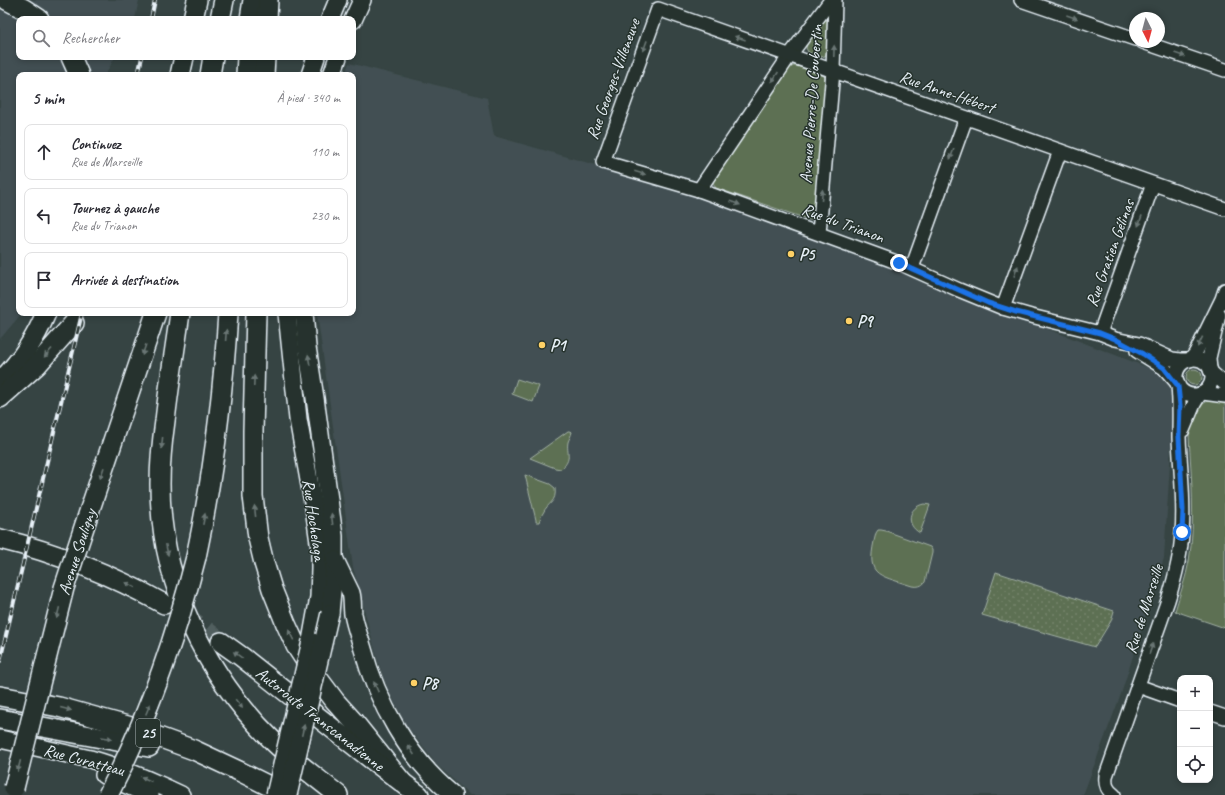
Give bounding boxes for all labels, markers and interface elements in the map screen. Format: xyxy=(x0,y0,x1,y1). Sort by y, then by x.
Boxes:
north arrow xyxy=(1129,12,1165,48)
street label: Rue Georges-Villeneuve xyxy=(581,14,645,142)
one-way arrow xyxy=(1066,15,1078,21)
search box xyxy=(16,16,356,60)
street label: Avenue Pierre-De Coubertin xyxy=(795,23,827,184)
icon: search xyxy=(30,27,52,49)
text: Rechercher xyxy=(62,29,120,48)
one-way arrow xyxy=(734,34,746,40)
one-way arrow xyxy=(641,40,647,52)
one-way arrow xyxy=(831,44,837,57)
one-way arrow xyxy=(1175,52,1187,58)
street label: Rue Anne-Hébert xyxy=(897,66,999,119)
one-way arrow xyxy=(771,72,779,82)
text: 5 min xyxy=(32,88,64,109)
text: À pied · 340 m xyxy=(277,90,340,106)
text: Continuez xyxy=(71,135,121,154)
icon: ahead xyxy=(33,141,55,163)
text: 110 m xyxy=(311,144,339,160)
one-way arrow xyxy=(949,149,955,161)
text: Rue de Marseille xyxy=(71,154,142,170)
one-way arrow xyxy=(635,170,647,176)
one-way arrow xyxy=(819,189,825,201)
street label: Rue Gratien Gélinas xyxy=(1081,195,1140,309)
street label: Rue du Trianon xyxy=(799,198,888,248)
text: Tournez à gauche xyxy=(71,199,158,218)
one-way arrow xyxy=(730,201,742,207)
icon: left xyxy=(33,205,55,227)
text: 230 m xyxy=(311,208,339,224)
one-way arrow xyxy=(1137,216,1143,228)
text: Rue du Trianon xyxy=(71,218,137,234)
place label: P5 xyxy=(799,244,816,265)
marker: P5 xyxy=(786,249,796,259)
route end xyxy=(890,254,908,272)
one-way arrow xyxy=(1014,265,1020,277)
icon: arrive xyxy=(33,269,55,291)
text: Arrivée à destination xyxy=(71,271,179,290)
place label: P9 xyxy=(857,311,875,332)
marker: P9 xyxy=(844,316,854,326)
one-way arrow xyxy=(223,329,230,341)
place label: P1 xyxy=(550,335,568,356)
one-way arrow xyxy=(1197,337,1203,348)
marker: P1 xyxy=(537,340,547,350)
one-way arrow xyxy=(141,344,147,356)
one-way arrow xyxy=(44,348,53,357)
one-way arrow xyxy=(306,354,312,366)
one-way arrow xyxy=(251,374,257,387)
one-way arrow xyxy=(159,437,165,449)
one-way arrow xyxy=(99,468,105,480)
street label: Rue Hochelaga xyxy=(298,478,330,564)
street label: Avenue Souligny xyxy=(53,505,101,598)
one-way arrow xyxy=(251,505,258,517)
one-way arrow xyxy=(201,513,207,525)
one-way arrow xyxy=(329,513,335,525)
route start xyxy=(1173,523,1191,541)
one-way arrow xyxy=(164,544,170,556)
street label: Rue de Marseille xyxy=(1120,560,1169,656)
one-way arrow xyxy=(124,582,136,588)
one-way arrow xyxy=(54,607,60,619)
one-way arrow xyxy=(288,629,294,641)
one-way arrow xyxy=(1148,643,1154,655)
one-way arrow xyxy=(233,651,244,659)
street label: Autoroute Transcanadienne xyxy=(252,662,390,777)
place label: P8 xyxy=(422,673,440,694)
map controls xyxy=(1177,675,1213,783)
button: + xyxy=(1177,675,1213,711)
marker: P8 xyxy=(409,678,419,688)
one-way arrow xyxy=(373,682,379,693)
one-way arrow xyxy=(235,698,243,709)
one-way arrow xyxy=(145,703,151,714)
one-way arrow xyxy=(60,706,72,712)
button: − xyxy=(1177,711,1213,747)
road number: 25 xyxy=(136,719,160,747)
one-way arrow xyxy=(301,724,307,736)
one-way arrow xyxy=(101,736,113,742)
street label: Rue Curatteau xyxy=(41,739,128,781)
one-way arrow xyxy=(407,744,415,755)
button: locate xyxy=(1177,747,1213,783)
one-way arrow xyxy=(16,761,22,773)
one-way arrow xyxy=(140,776,151,782)

